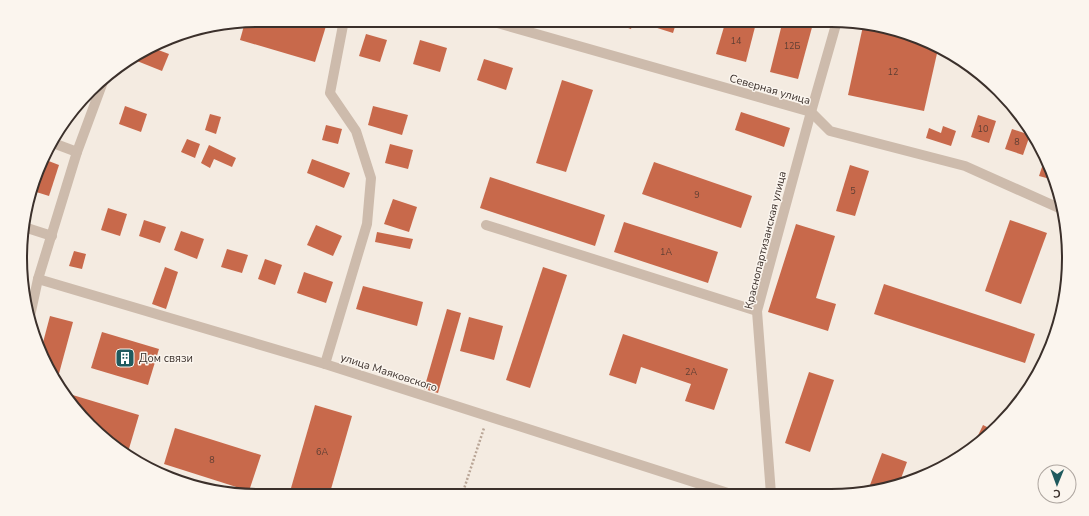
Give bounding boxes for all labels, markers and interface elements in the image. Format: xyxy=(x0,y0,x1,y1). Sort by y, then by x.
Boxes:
house number: 14 xyxy=(731,35,742,47)
house number: 12Б xyxy=(784,40,800,52)
house number: 12 xyxy=(888,66,898,78)
street label: Северная улица xyxy=(728,71,812,108)
house number: 10 xyxy=(978,123,988,135)
house number: 8 xyxy=(1014,136,1020,148)
street label: Краснопартизанская улица xyxy=(741,169,790,311)
house number: 5 xyxy=(850,185,856,197)
house number: 9 xyxy=(694,189,700,201)
house number: 1А xyxy=(660,246,672,258)
building icon: Дом связи xyxy=(114,347,136,369)
street label: улица Маяковского xyxy=(338,350,439,395)
place label: Дом связи xyxy=(139,351,193,366)
house number: 2А xyxy=(685,366,697,378)
house number: 6А xyxy=(316,446,328,458)
house number: 8 xyxy=(209,454,215,466)
north arrow xyxy=(1037,464,1077,504)
text: С xyxy=(1052,486,1061,501)

